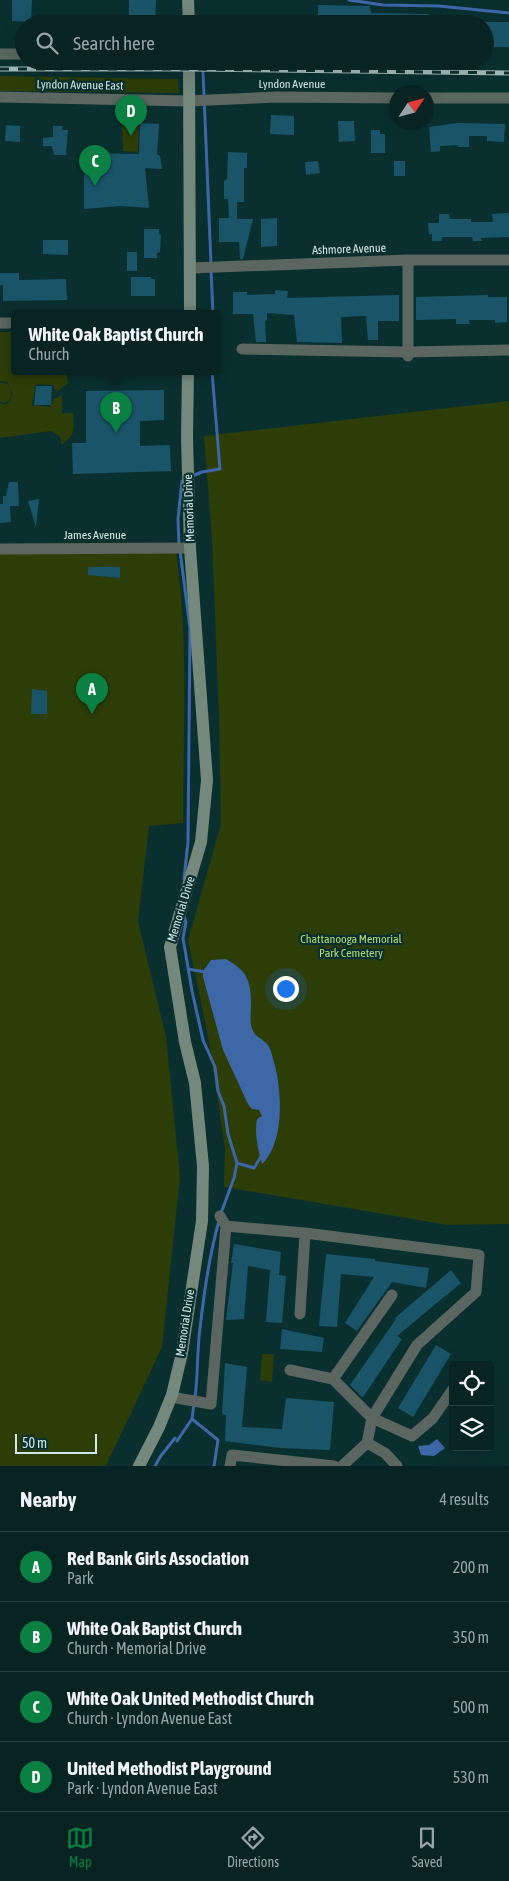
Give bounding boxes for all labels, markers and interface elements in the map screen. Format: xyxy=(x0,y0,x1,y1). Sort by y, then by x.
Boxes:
search box xyxy=(15,15,494,70)
icon: search xyxy=(33,29,61,57)
text: Search here xyxy=(73,32,155,54)
street label: Lyndon Avenue East xyxy=(36,77,124,93)
street label: Lyndon Avenue xyxy=(258,77,326,91)
north arrow xyxy=(389,85,434,130)
pin: D xyxy=(115,95,147,136)
pin: C xyxy=(79,145,111,186)
street label: Ashmore Avenue xyxy=(312,241,386,257)
popup xyxy=(11,310,221,375)
text: White Oak Baptist Church xyxy=(28,323,204,345)
text: Church xyxy=(28,345,70,363)
pin: B xyxy=(100,392,132,433)
street label: Memorial Drive xyxy=(181,474,197,542)
street label: James Avenue xyxy=(64,528,126,542)
pin: A xyxy=(76,673,108,714)
street label: Memorial Drive xyxy=(164,875,198,943)
park label: Chattanooga Memorial Park Cemetery xyxy=(300,932,402,960)
your location xyxy=(273,976,299,1002)
street label: Memorial Drive xyxy=(173,1288,197,1358)
map controls xyxy=(449,1361,494,1451)
button: locate xyxy=(449,1361,494,1406)
button: layers xyxy=(449,1406,494,1451)
scale bar xyxy=(15,1431,98,1454)
text: 50 m xyxy=(22,1435,47,1451)
text: Nearby xyxy=(20,1487,76,1511)
text: 4 results xyxy=(439,1490,489,1508)
text: Red Bank Girls Association xyxy=(67,1547,249,1569)
text: A xyxy=(32,1558,40,1576)
text: 200 m xyxy=(453,1558,489,1576)
text: Park xyxy=(67,1569,94,1587)
text: White Oak Baptist Church xyxy=(67,1617,242,1639)
text: B xyxy=(32,1628,40,1646)
text: 350 m xyxy=(453,1628,489,1646)
text: Church · Memorial Drive xyxy=(67,1639,206,1657)
text: White Oak United Methodist Church xyxy=(67,1687,314,1709)
text: C xyxy=(32,1698,40,1716)
text: 500 m xyxy=(453,1698,489,1716)
text: Church · Lyndon Avenue East xyxy=(67,1709,232,1727)
text: United Methodist Playground xyxy=(67,1757,271,1779)
text: D xyxy=(32,1768,40,1786)
text: 530 m xyxy=(453,1768,489,1786)
text: Park · Lyndon Avenue East xyxy=(67,1779,218,1797)
tab: Map xyxy=(66,1824,94,1870)
tab: Directions xyxy=(227,1824,279,1870)
tab: Saved xyxy=(412,1824,443,1870)

